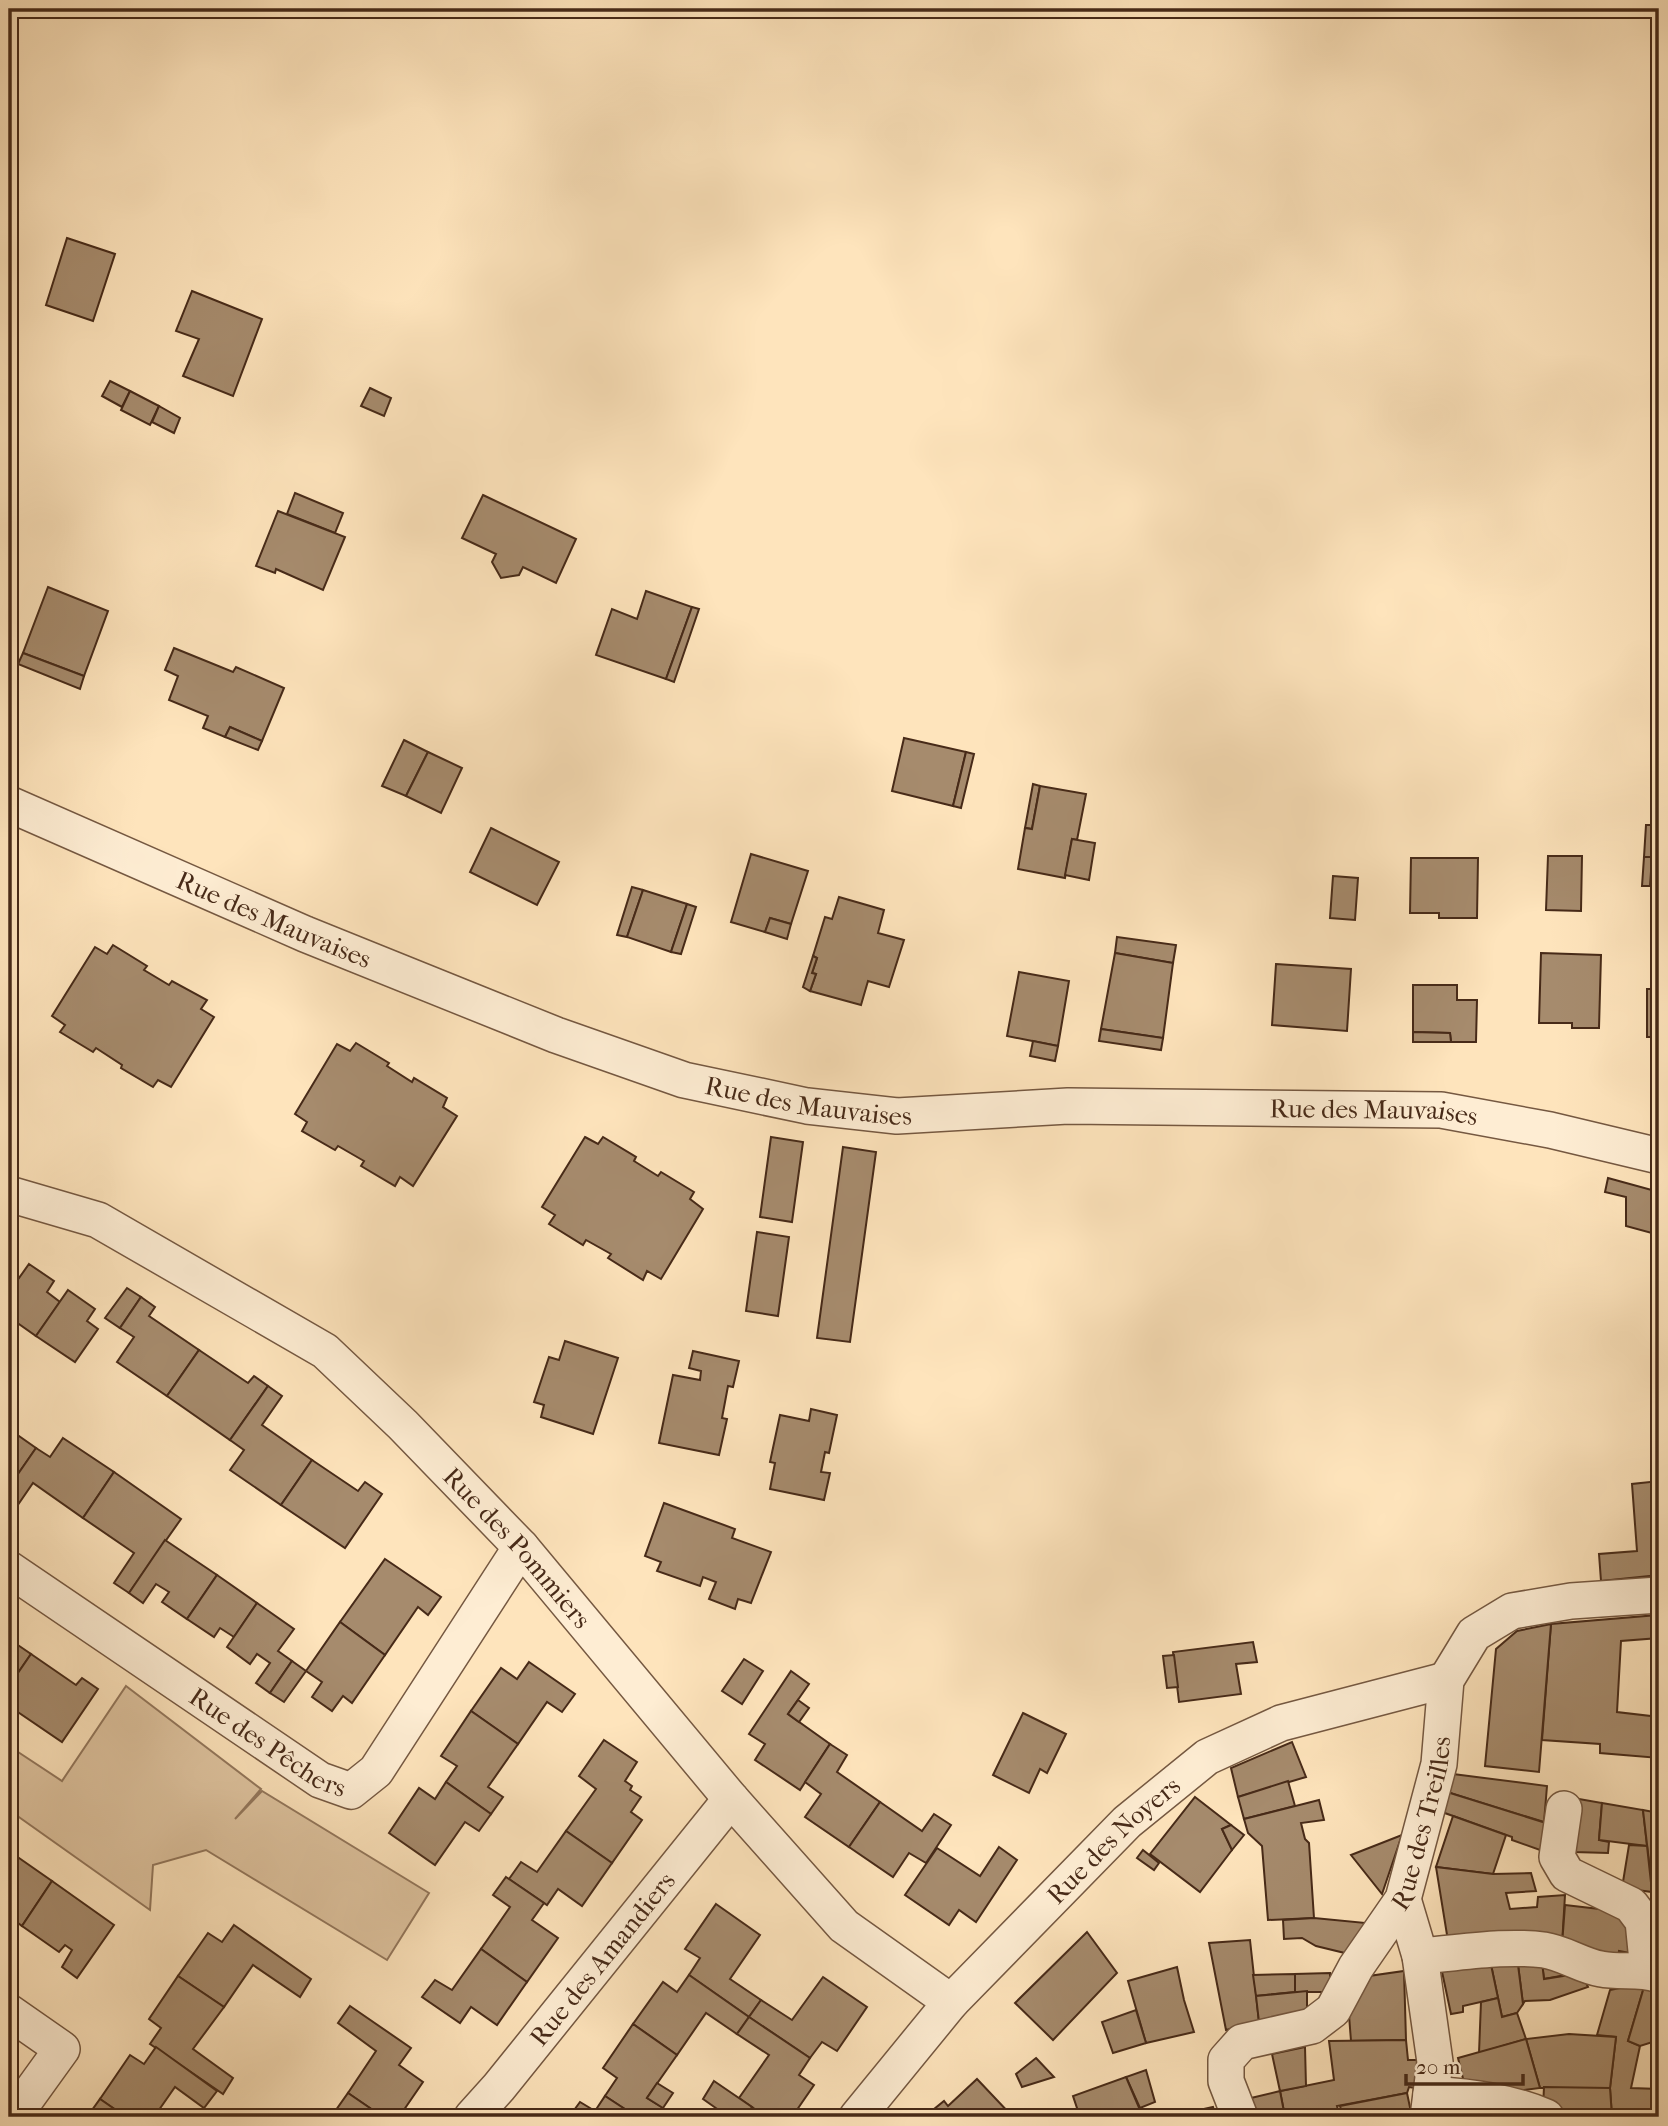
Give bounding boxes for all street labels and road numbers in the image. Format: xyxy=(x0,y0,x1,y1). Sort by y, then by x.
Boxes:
street label: Rue des Mauvaises xyxy=(172,864,376,975)
street label: Rue des Mauvaises xyxy=(702,1069,912,1132)
street label: Rue des Mauvaises xyxy=(1269,1093,1480,1132)
street label: Rue des Pommiers xyxy=(437,1461,598,1635)
street label: Rue des Pêchers xyxy=(184,1681,350,1804)
street label: Rue des Treilles xyxy=(1384,1735,1457,1916)
street label: Rue des Noyers xyxy=(1040,1770,1186,1910)
street label: Rue des Amandiers xyxy=(523,1866,682,2052)

